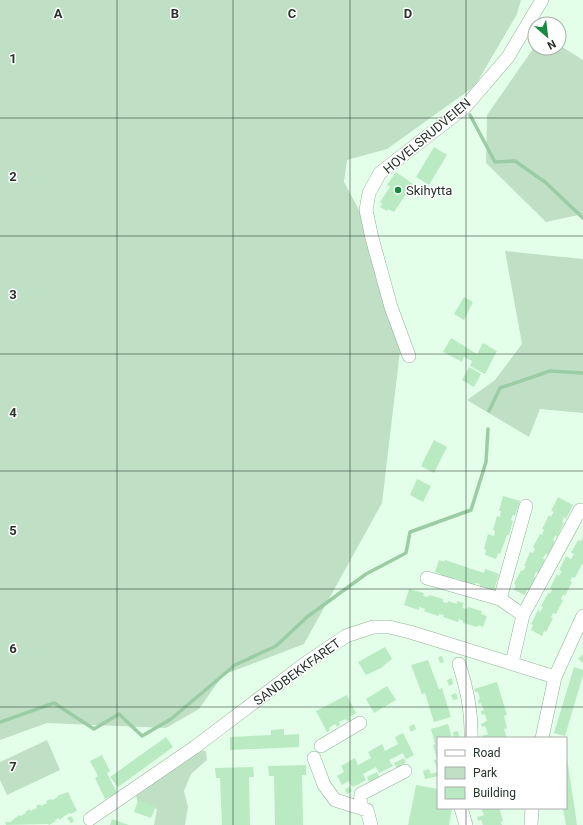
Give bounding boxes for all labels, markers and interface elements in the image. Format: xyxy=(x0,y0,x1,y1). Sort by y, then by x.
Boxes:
text: A xyxy=(54,6,63,21)
text: B xyxy=(171,6,179,21)
text: C xyxy=(288,6,297,21)
text: D xyxy=(404,6,412,21)
north arrow xyxy=(527,16,567,56)
text: N xyxy=(545,37,558,52)
text: 1 xyxy=(9,51,17,66)
street label: HOVELSRUDVEIEN xyxy=(380,95,474,177)
text: 2 xyxy=(9,169,17,184)
place label: Skihytta xyxy=(406,183,452,198)
marker: Skihytta xyxy=(393,185,403,195)
text: 3 xyxy=(9,287,17,302)
text: 4 xyxy=(9,405,17,420)
text: 5 xyxy=(9,523,17,538)
street label: SANDBEKKFARET xyxy=(251,635,344,709)
text: 6 xyxy=(9,641,17,656)
legend xyxy=(437,737,567,809)
text: Road xyxy=(473,746,501,760)
text: 7 xyxy=(9,759,17,774)
text: Park xyxy=(473,766,498,780)
text: Building xyxy=(473,786,516,800)

